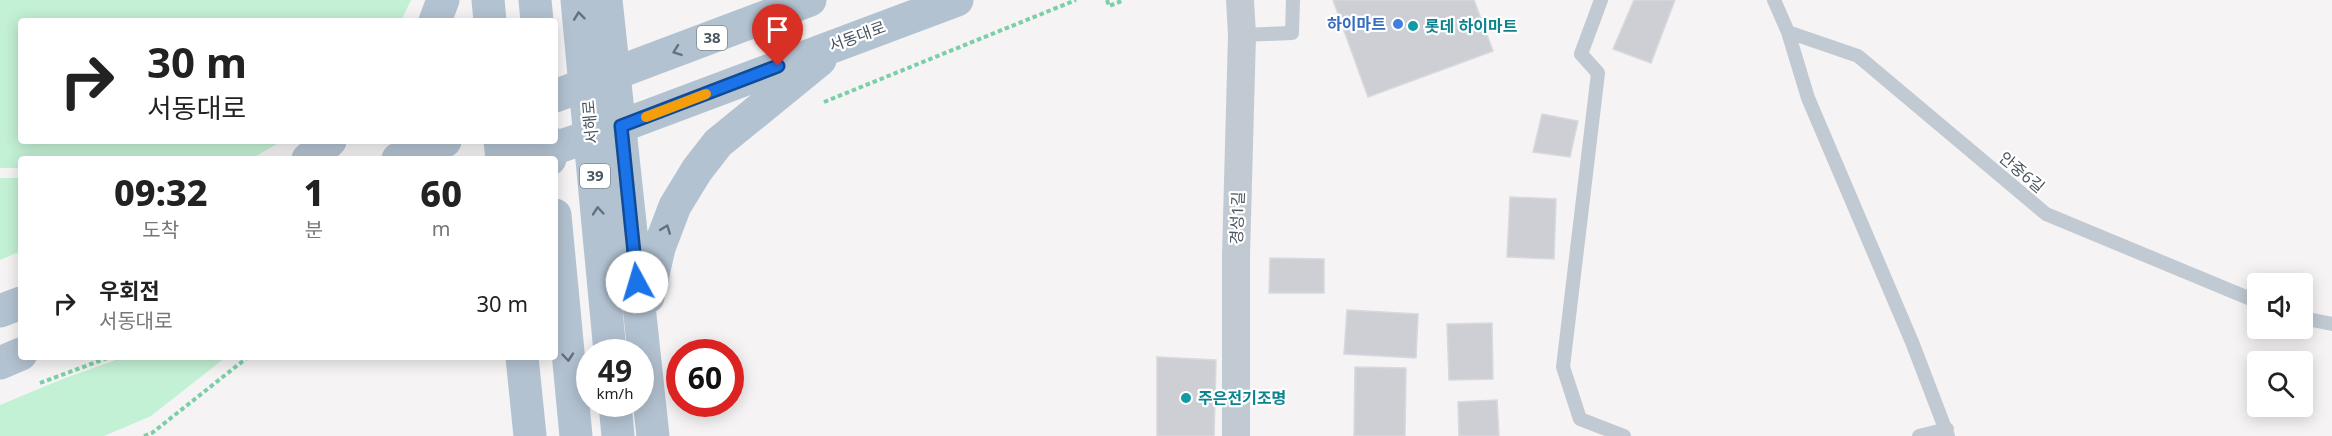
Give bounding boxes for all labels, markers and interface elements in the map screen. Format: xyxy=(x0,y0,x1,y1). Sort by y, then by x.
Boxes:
pin xyxy=(752,4,803,66)
one-way arrow xyxy=(574,12,586,21)
icon: arrive xyxy=(761,13,794,46)
place label: 하이마트 xyxy=(1327,13,1386,35)
place label: 롯데 하이마트 xyxy=(1425,15,1518,37)
street label: 서동대로 xyxy=(826,16,889,56)
marker: 하이마트 xyxy=(1391,17,1405,31)
marker: 롯데 하이마트 xyxy=(1406,19,1420,33)
road number: 38 xyxy=(697,26,727,50)
text: 30 m xyxy=(147,33,247,90)
icon: right xyxy=(48,42,126,120)
one-way arrow xyxy=(672,43,683,56)
text: 서동대로 xyxy=(147,89,246,126)
street label: 서해로 xyxy=(577,99,603,145)
street label: 안중6길 xyxy=(1995,146,2049,198)
road number: 39 xyxy=(580,164,610,188)
text: 09:32 xyxy=(114,168,208,217)
text: 1 xyxy=(304,168,324,217)
text: 60 xyxy=(420,169,462,218)
street label: 경성1길 xyxy=(1225,191,1249,245)
one-way arrow xyxy=(592,206,605,215)
text: m xyxy=(432,215,451,242)
text: 도착 xyxy=(142,216,179,243)
text: 분 xyxy=(305,216,323,243)
one-way arrow xyxy=(659,225,671,236)
position arrow xyxy=(605,250,669,314)
map controls xyxy=(2247,273,2313,417)
button: sound xyxy=(2247,273,2313,339)
text: 우회전 xyxy=(99,275,160,305)
icon: right xyxy=(48,287,81,320)
text: 30 m xyxy=(477,288,528,318)
text: 서동대로 xyxy=(99,307,173,334)
speed limit sign: 60 xyxy=(666,339,744,417)
text: 49 xyxy=(598,350,632,391)
button: search xyxy=(2247,351,2313,417)
one-way arrow xyxy=(561,352,574,361)
text: km/h xyxy=(597,383,633,403)
place label: 주은전기조명 xyxy=(1198,387,1286,409)
marker: 주은전기조명 xyxy=(1179,391,1193,405)

